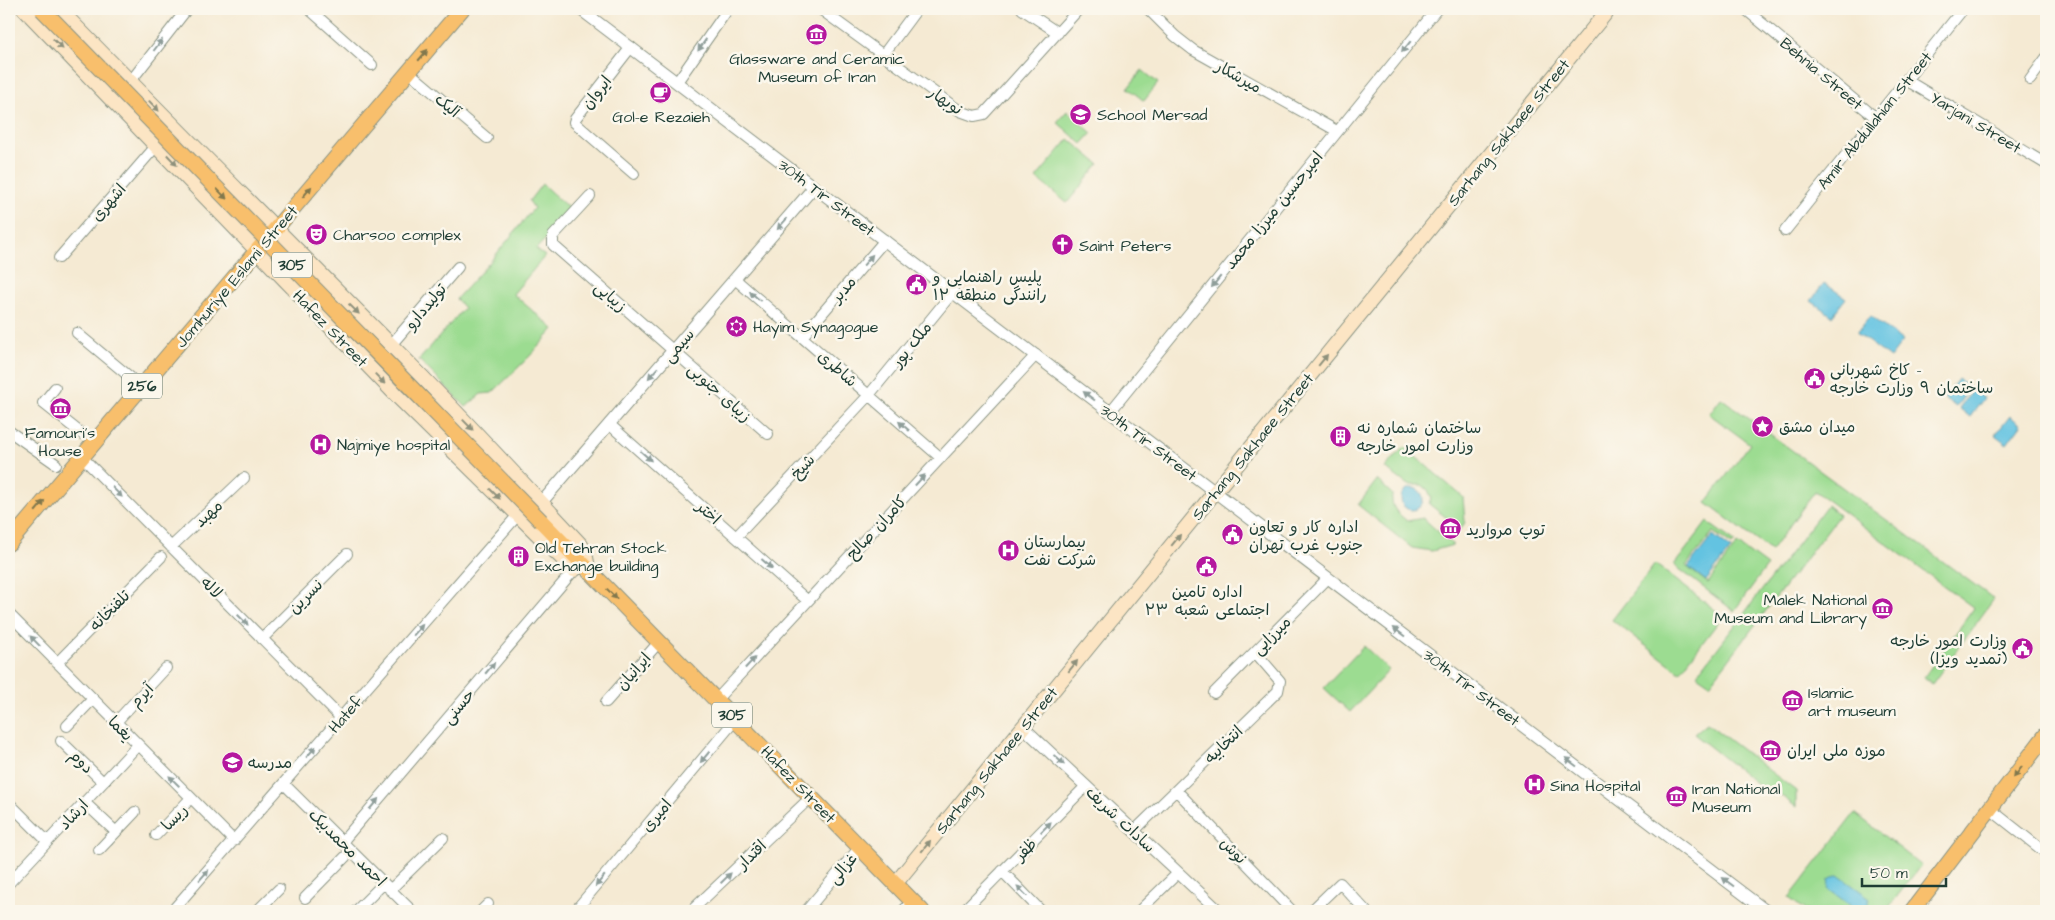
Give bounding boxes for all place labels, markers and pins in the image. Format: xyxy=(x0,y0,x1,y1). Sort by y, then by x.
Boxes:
museum icon: Glassware and Ceramic Museum of Iran xyxy=(805,22,829,46)
place label: Glassware and Ceramic Museum of Iran xyxy=(729,48,905,88)
cafe icon: Gol-e Rezaieh xyxy=(649,80,673,104)
school or university icon: School Mersad xyxy=(1069,102,1093,126)
place label: School Mersad xyxy=(1097,104,1207,126)
place label: Gol-e Rezaieh xyxy=(612,106,710,128)
theatre icon: Charsoo complex xyxy=(305,222,329,246)
place label: Charsoo complex xyxy=(333,224,461,246)
church icon: Saint Peters xyxy=(1051,233,1075,257)
place label: Saint Peters xyxy=(1079,235,1172,257)
place label: پلیس راهنمایی و رانندگی منطقه ۱۲ xyxy=(931,266,1047,306)
public building icon: پلیس راهنمایی و رانندگی منطقه ۱۲ xyxy=(905,273,929,297)
synagogue icon: Hayim Synagogue xyxy=(725,314,749,338)
place label: Hayim Synagogue xyxy=(753,316,879,339)
place label: کاخ شهربانی - ساختمان ۹ وزارت خارجه xyxy=(1830,359,1994,399)
public building icon: کاخ شهربانی - ساختمان ۹ وزارت خارجه xyxy=(1802,366,1826,390)
museum icon: Famouri's House xyxy=(48,396,72,420)
place icon: میدان مشق xyxy=(1751,414,1775,438)
place label: میدان مشق xyxy=(1779,416,1855,438)
place label: ساختمان شماره نه وزارت امور خارجه xyxy=(1357,417,1481,457)
place label: Famouri's House xyxy=(25,422,95,462)
building icon: ساختمان شماره نه وزارت امور خارجه xyxy=(1329,424,1353,448)
hospital icon: Najmiye hospital xyxy=(309,432,333,456)
place label: Najmiye hospital xyxy=(337,434,450,457)
place label: اداره کار و تعاون جنوب غرب تهران xyxy=(1249,516,1363,556)
museum icon: توپ مروارید xyxy=(1438,517,1462,541)
place label: توپ مروارید xyxy=(1466,519,1545,541)
public building icon: اداره کار و تعاون جنوب غرب تهران xyxy=(1221,523,1245,547)
place label: بیمارستان شرکت نفت xyxy=(1024,531,1096,571)
place label: Old Tehran Stock Exchange building xyxy=(535,537,667,578)
hospital icon: بیمارستان شرکت نفت xyxy=(996,538,1020,562)
building icon: Old Tehran Stock Exchange building xyxy=(507,544,531,568)
public building icon: اداره تامین اجتماعی شعبه ۲۳ xyxy=(1195,555,1219,579)
place label: اداره تامین اجتماعی شعبه ۲۳ xyxy=(1145,581,1269,621)
place label: Malek National Museum and Library xyxy=(1714,589,1867,630)
museum icon: Malek National Museum and Library xyxy=(1871,596,1895,620)
place label: وزارت امور خارجه (تمدید ویزا) xyxy=(1890,630,2007,670)
public building icon: وزارت امور خارجه (تمدید ویزا) xyxy=(2011,637,2035,661)
place label: Islamic art museum xyxy=(1808,682,1896,722)
museum icon: Islamic art museum xyxy=(1780,689,1804,713)
museum icon: موزه ملی ایران xyxy=(1759,738,1783,762)
place label: موزه ملی ایران xyxy=(1787,740,1886,762)
school or university icon: مدرسه xyxy=(220,750,244,774)
place label: مدرسه xyxy=(248,752,292,774)
hospital icon: Sina Hospital xyxy=(1522,773,1546,797)
place label: Sina Hospital xyxy=(1550,775,1640,797)
place label: Iran National Museum xyxy=(1692,778,1781,818)
museum icon: Iran National Museum xyxy=(1664,785,1688,809)

